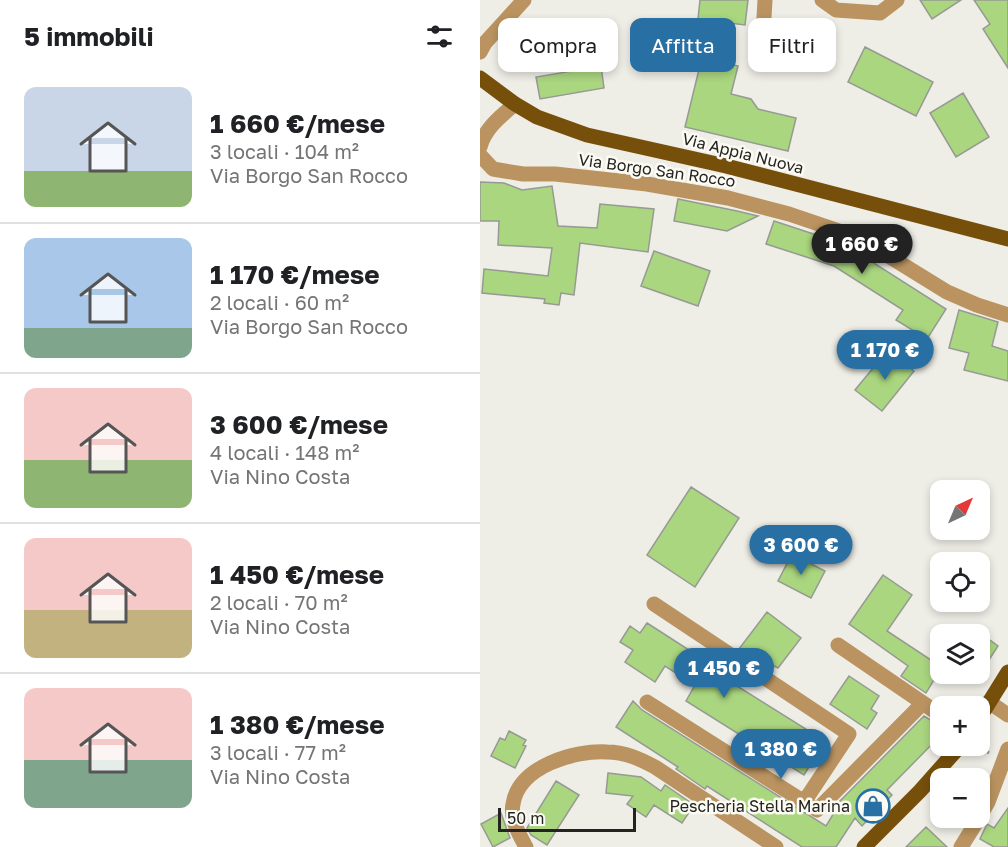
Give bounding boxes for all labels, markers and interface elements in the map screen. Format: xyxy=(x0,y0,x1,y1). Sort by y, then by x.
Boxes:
chip: Compra xyxy=(498,18,618,72)
chip: Affitta xyxy=(630,18,736,72)
chip: Filtri xyxy=(748,18,836,72)
icon: filters xyxy=(423,20,456,53)
text: 5 immobili xyxy=(24,21,154,52)
text: 1 660 €/mese xyxy=(210,108,385,139)
icon: home xyxy=(72,111,144,183)
street label: Via Appia Nuova xyxy=(680,128,806,178)
text: 3 locali · 104 m² xyxy=(210,139,359,163)
street label: Via Borgo San Rocco xyxy=(577,149,737,191)
text: Via Borgo San Rocco xyxy=(210,163,408,187)
pin: 1 660 € xyxy=(807,224,917,275)
text: 1 660 € xyxy=(826,231,898,255)
text: 1 170 €/mese xyxy=(210,259,380,290)
icon: home xyxy=(72,262,144,334)
text: 2 locali · 60 m² xyxy=(210,290,349,314)
text: Via Borgo San Rocco xyxy=(210,314,408,338)
pin: 1 170 € xyxy=(830,330,940,381)
text: 1 170 € xyxy=(851,337,919,361)
text: 3 600 €/mese xyxy=(210,409,388,440)
icon: home xyxy=(72,412,144,484)
text: 4 locali · 148 m² xyxy=(210,440,359,464)
text: Via Nino Costa xyxy=(210,464,350,488)
north arrow xyxy=(930,480,990,540)
map controls xyxy=(930,480,990,828)
pin: 3 600 € xyxy=(746,525,856,576)
text: 3 600 € xyxy=(764,532,839,556)
button: locate xyxy=(930,552,990,612)
text: 1 450 €/mese xyxy=(210,559,384,590)
icon: home xyxy=(72,562,144,634)
text: 2 locali · 70 m² xyxy=(210,590,348,614)
text: Via Nino Costa xyxy=(210,614,350,638)
button: layers xyxy=(930,624,990,684)
pin: 1 450 € xyxy=(669,648,779,699)
text: 1 450 € xyxy=(688,655,760,679)
button: + xyxy=(930,696,990,756)
text: 1 380 €/mese xyxy=(210,709,385,740)
icon: home xyxy=(72,712,144,784)
pin: 1 380 € xyxy=(726,729,836,780)
text: 1 380 € xyxy=(745,736,817,760)
text: 3 locali · 77 m² xyxy=(210,740,346,764)
text: Via Nino Costa xyxy=(210,764,350,788)
button: − xyxy=(930,768,990,828)
shop icon: Pescheria Stella Marina xyxy=(855,788,891,824)
place label: Pescheria Stella Marina xyxy=(669,796,850,816)
scale bar xyxy=(498,805,636,832)
text: 50 m xyxy=(507,808,544,828)

